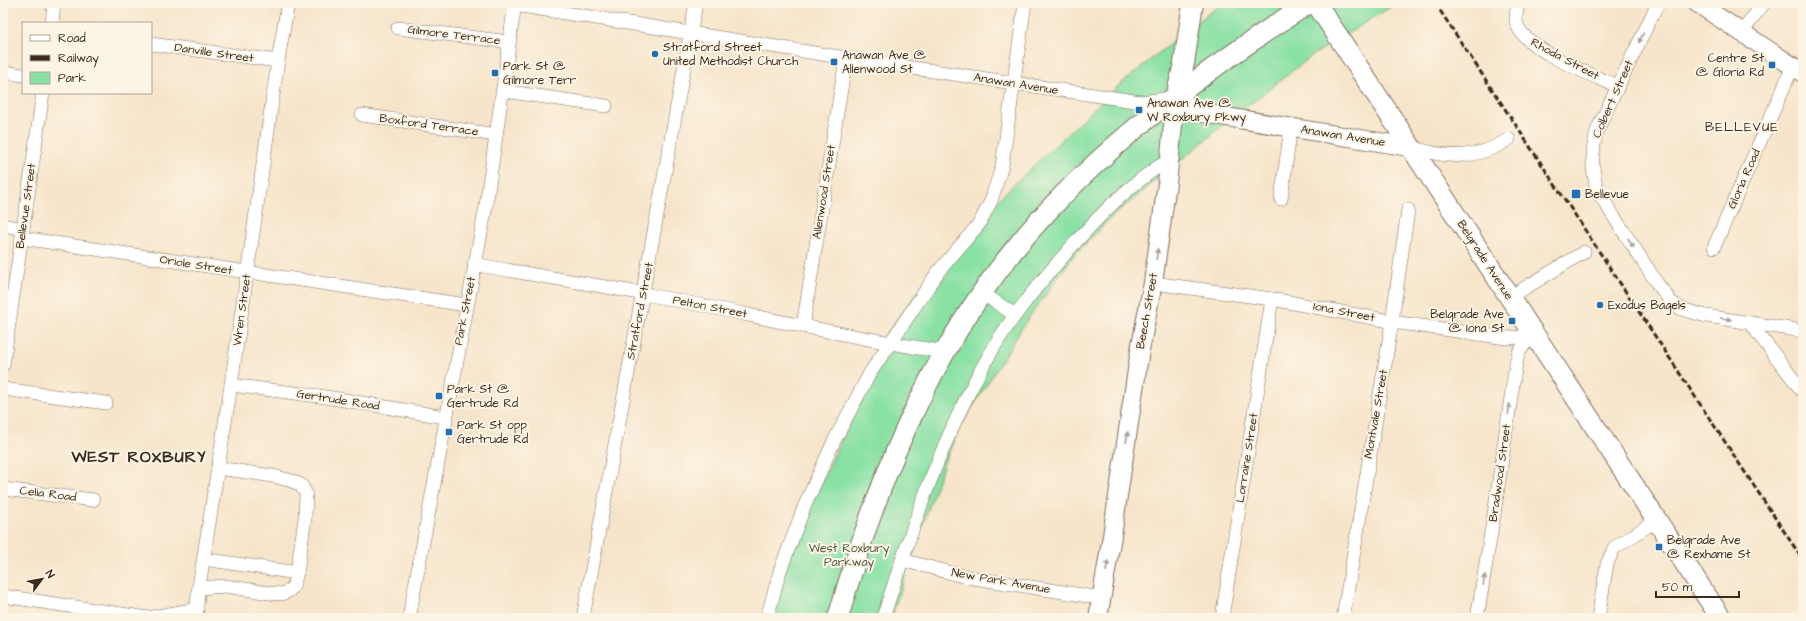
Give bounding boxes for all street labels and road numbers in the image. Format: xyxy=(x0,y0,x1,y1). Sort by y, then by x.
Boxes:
street label: Gilmore Terrace xyxy=(407,21,502,49)
street label: Rhoda Street xyxy=(1528,34,1602,84)
street label: Danville Street xyxy=(173,39,255,67)
street label: Colbert Street xyxy=(1588,57,1638,141)
street label: Anawan Avenue xyxy=(972,69,1060,99)
street label: Boxford Terrace xyxy=(378,110,480,140)
street label: Anawan Avenue xyxy=(1299,121,1387,151)
street label: Allenwood Street xyxy=(808,144,840,240)
street label: Gloria Road xyxy=(1723,146,1765,212)
street label: Bellevue Street xyxy=(12,162,40,250)
street label: Belgrade Avenue xyxy=(1452,217,1518,304)
street label: Oriole Street xyxy=(158,251,234,279)
street label: Stratford Street xyxy=(622,261,658,361)
street label: Beech Street xyxy=(1132,272,1162,350)
street label: Wren Street xyxy=(229,273,255,347)
street label: Park Street xyxy=(450,275,480,347)
street label: Pelton Street xyxy=(671,291,749,323)
street label: Iona Street xyxy=(1312,298,1376,326)
street label: Montvale Street xyxy=(1360,368,1392,460)
street label: Gertrude Road xyxy=(295,385,381,415)
street label: Lorraine Street xyxy=(1232,412,1262,504)
street label: Bradwood Street xyxy=(1485,423,1515,523)
street label: Celia Road xyxy=(19,482,77,506)
street label: New Park Avenue xyxy=(950,564,1052,598)

